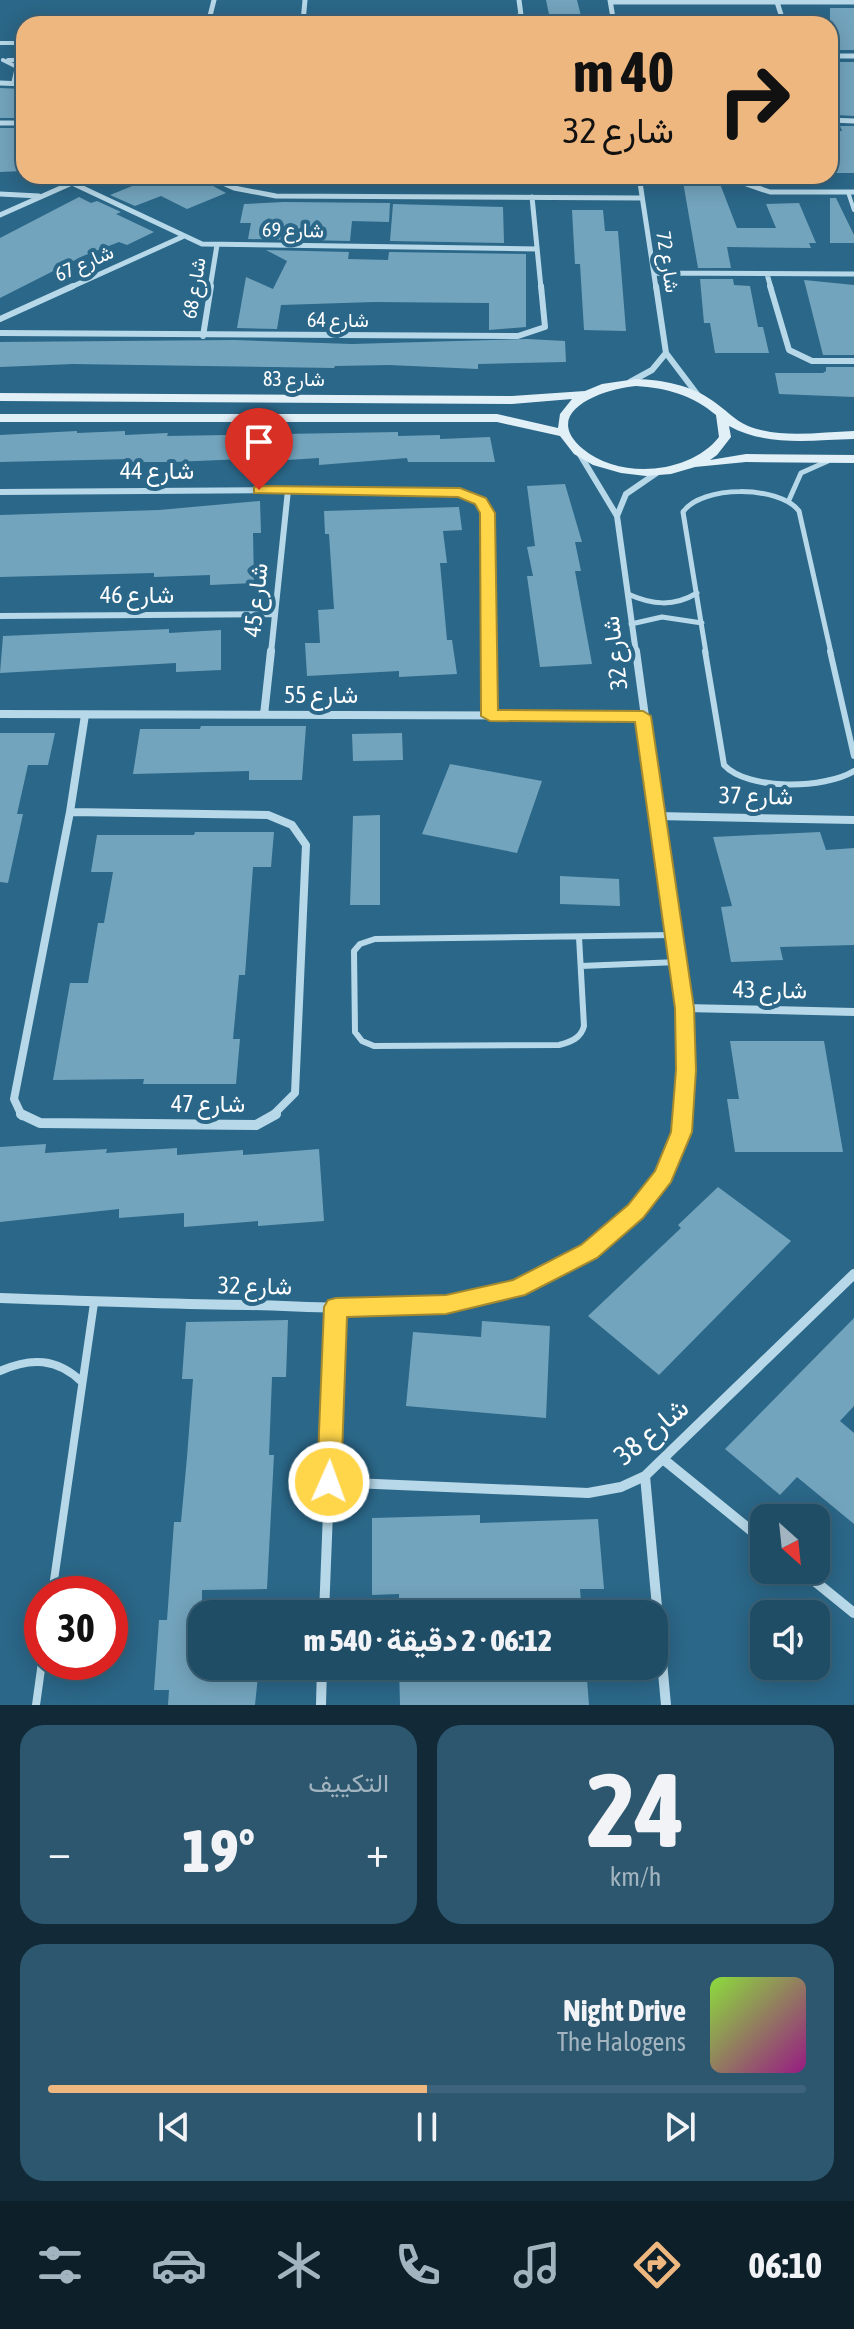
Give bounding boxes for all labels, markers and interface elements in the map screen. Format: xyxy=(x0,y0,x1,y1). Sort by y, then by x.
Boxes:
text: 40 m xyxy=(573,40,674,104)
icon: right xyxy=(702,48,806,152)
text: شارع 32 xyxy=(563,109,674,151)
street label: شارع 69 xyxy=(262,217,324,245)
street label: شارع 72 xyxy=(649,230,685,295)
street label: شارع 67 xyxy=(51,239,118,288)
street label: شارع 68 xyxy=(177,256,213,321)
street label: شارع 64 xyxy=(307,308,369,334)
street label: شارع 83 xyxy=(263,367,325,393)
pin xyxy=(225,408,293,490)
icon: arrive xyxy=(237,420,281,464)
street label: شارع 44 xyxy=(120,457,194,487)
street label: شارع 45 xyxy=(238,562,276,639)
street label: شارع 46 xyxy=(100,581,174,611)
street label: شارع 32 xyxy=(597,614,635,691)
street label: شارع 55 xyxy=(284,681,358,711)
street label: شارع 37 xyxy=(719,781,793,813)
street label: شارع 43 xyxy=(733,975,807,1007)
street label: شارع 47 xyxy=(171,1090,245,1120)
street label: شارع 32 xyxy=(218,1271,292,1303)
street label: شارع 38 xyxy=(608,1391,696,1473)
position arrow xyxy=(287,1440,371,1524)
north arrow xyxy=(750,1504,830,1584)
map controls xyxy=(750,1504,830,1680)
speed limit sign: 30 xyxy=(24,1576,128,1680)
button: sound xyxy=(750,1600,830,1680)
text: 06:12 · 2 دقيقة · 540 m xyxy=(304,1623,552,1657)
text: 24 xyxy=(587,1750,684,1869)
text: التكييف xyxy=(308,1768,389,1798)
text: 19° xyxy=(182,1816,255,1885)
text: − xyxy=(48,1826,71,1876)
text: + xyxy=(366,1826,389,1876)
text: km/h xyxy=(610,1862,661,1892)
text: Night Drive xyxy=(563,1993,686,2027)
text: The Halogens xyxy=(557,2027,686,2057)
icon: previous xyxy=(152,2105,196,2149)
icon: pause xyxy=(405,2105,449,2149)
icon: next xyxy=(658,2105,702,2149)
icon: filters xyxy=(32,2237,88,2293)
icon: car xyxy=(151,2237,207,2293)
icon: climate xyxy=(271,2237,327,2293)
icon: phone xyxy=(390,2237,446,2293)
icon: music xyxy=(509,2237,565,2293)
icon: directions xyxy=(629,2237,685,2293)
text: 06:10 xyxy=(748,2244,822,2286)

